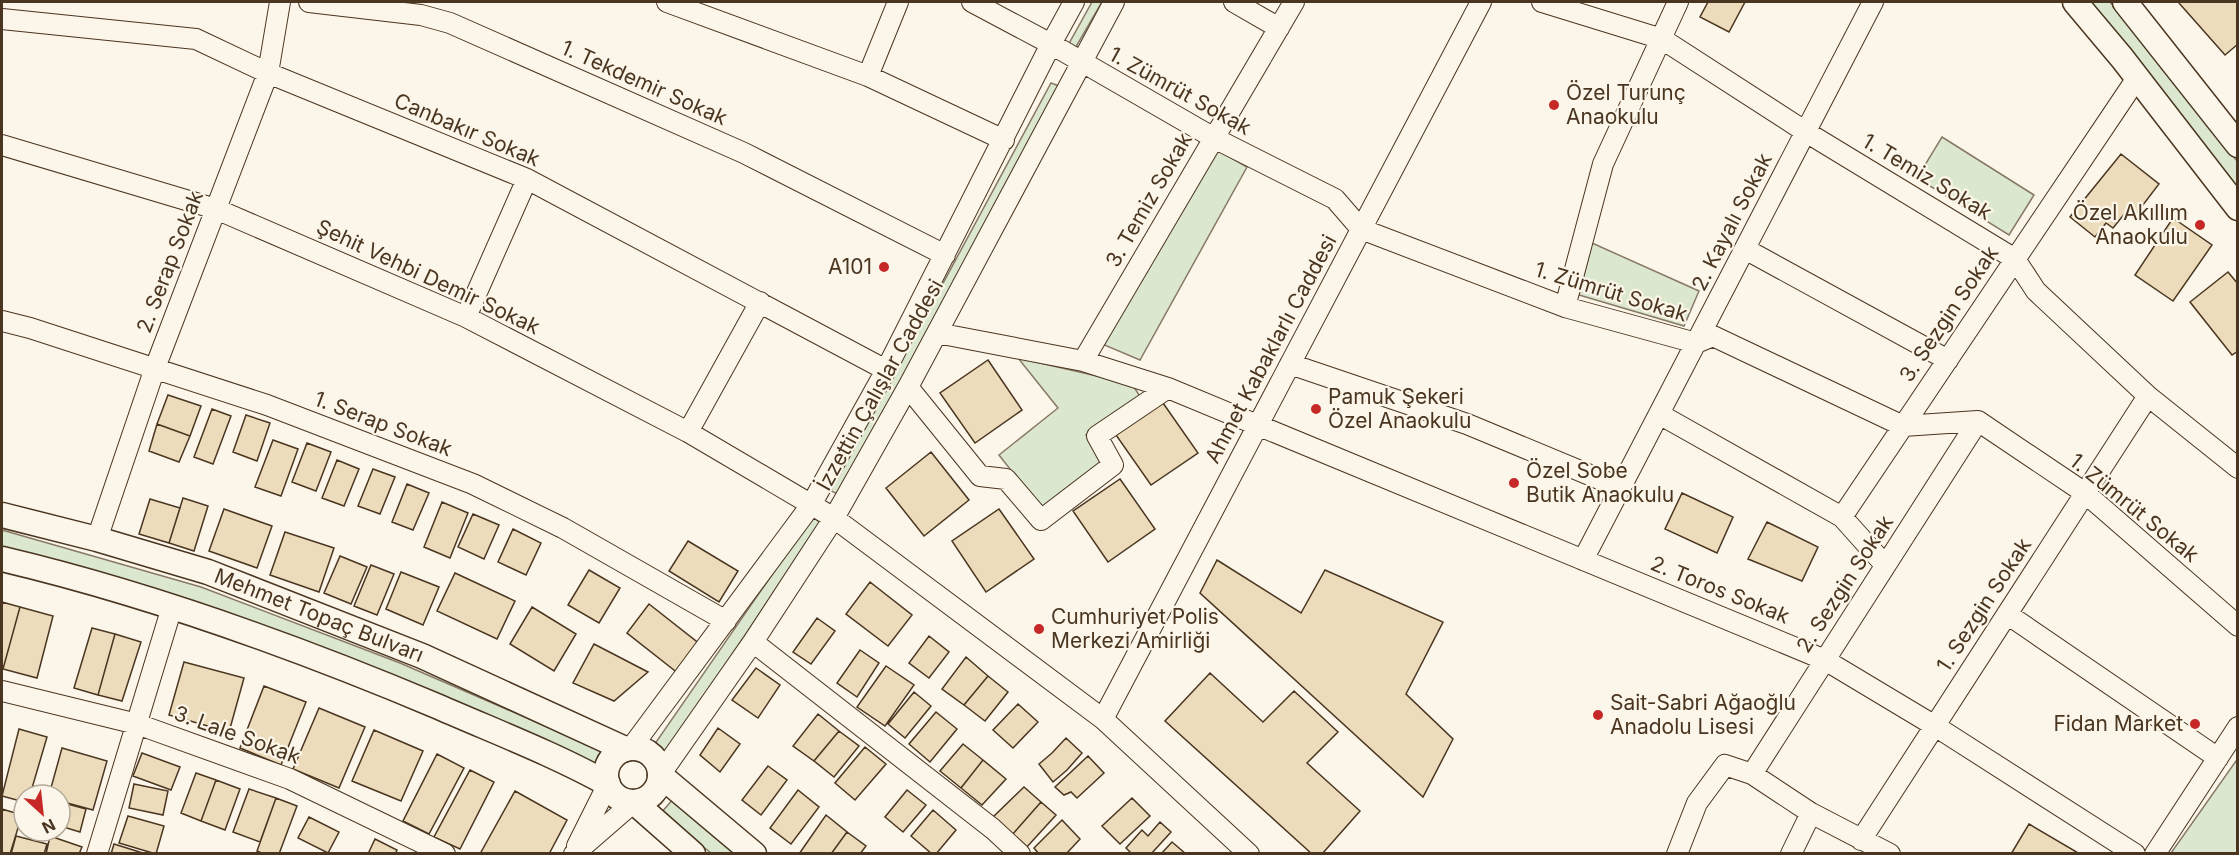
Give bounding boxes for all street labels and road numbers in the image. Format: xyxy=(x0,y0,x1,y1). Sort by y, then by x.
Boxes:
street label: 1. Tekdemir Sokak xyxy=(557,35,731,131)
street label: 1. Zümrüt Sokak xyxy=(1105,41,1256,140)
street label: Canbakır Sokak xyxy=(391,88,544,172)
street label: 3. Temiz Sokak xyxy=(1100,128,1197,271)
street label: 1. Temiz Sokak xyxy=(1858,128,1997,225)
street label: 2. Kayalı Sokak xyxy=(1686,148,1777,295)
street label: 2. Serap Sokak xyxy=(131,187,208,336)
street label: Şehit Vehbi Demir Sokak xyxy=(313,214,544,340)
street label: Ahmet Kabaklarlı Caddesi xyxy=(1200,230,1341,467)
street label: 3. Sezgin Sokak xyxy=(1894,241,2003,386)
street label: 1. Zümrüt Sokak xyxy=(1532,256,1691,327)
street label: İzzettin Çalışlar Caddesi xyxy=(810,274,948,495)
street label: 1. Serap Sokak xyxy=(311,386,456,461)
street label: 1. Zümrüt Sokak xyxy=(2065,448,2204,568)
street label: 2. Sezgin Sokak xyxy=(1791,510,1899,657)
street label: 1. Sezgin Sokak xyxy=(1931,533,2036,676)
street label: 2. Toros Sokak xyxy=(1647,550,1794,629)
street label: Mehmet Topaç Bulvarı xyxy=(211,563,427,667)
street label: 3. Lale Sokak xyxy=(171,700,304,769)

